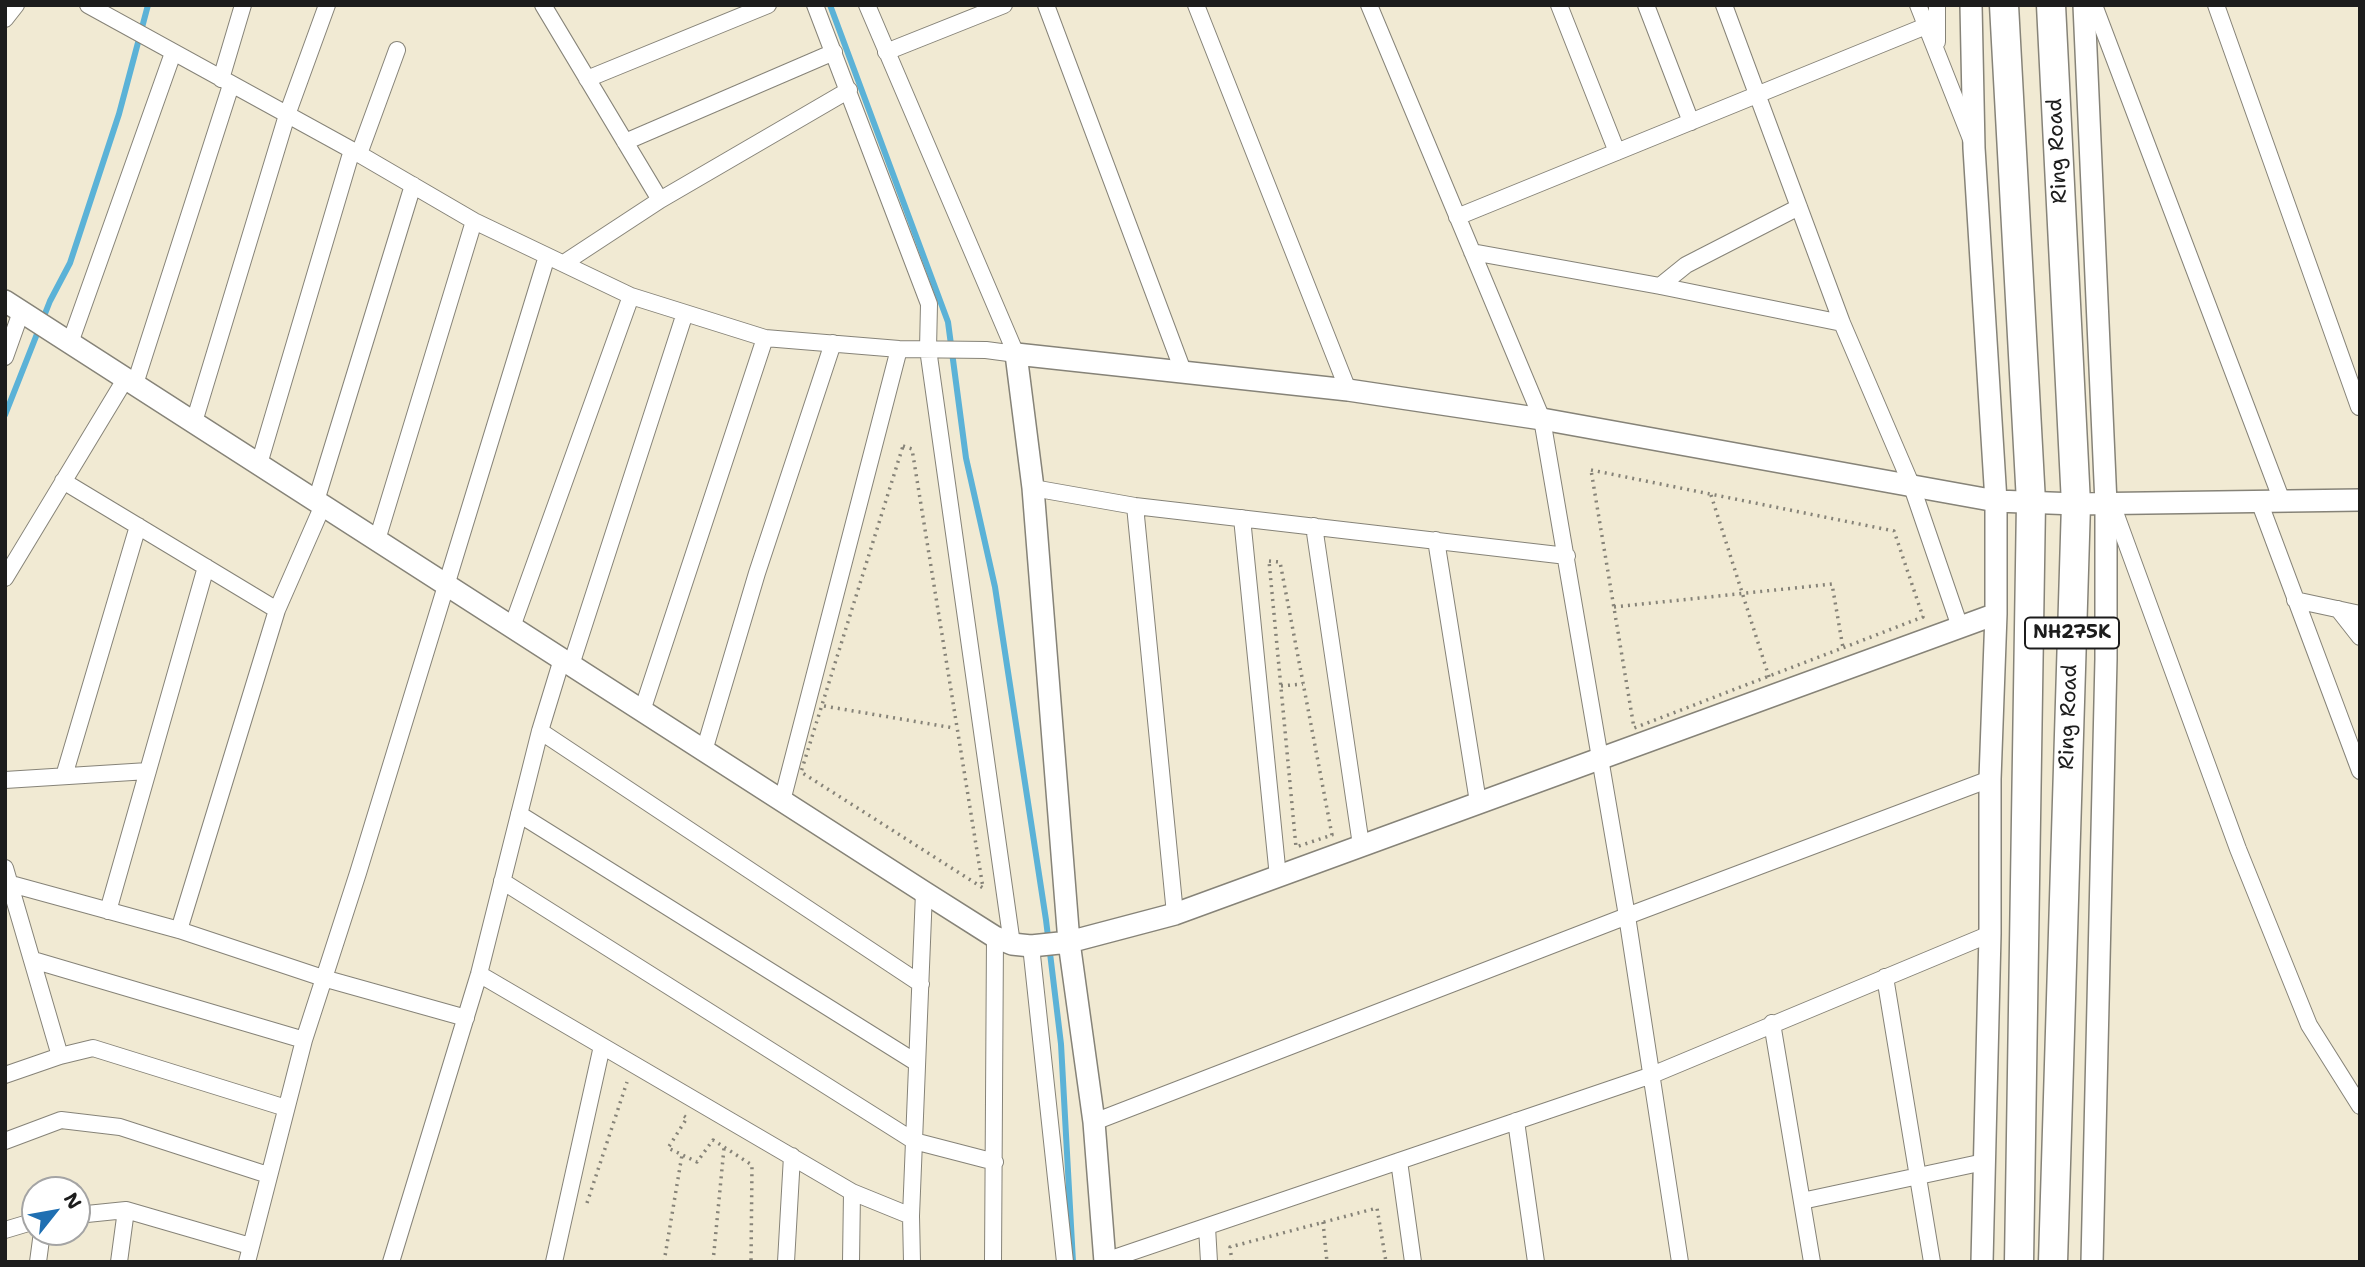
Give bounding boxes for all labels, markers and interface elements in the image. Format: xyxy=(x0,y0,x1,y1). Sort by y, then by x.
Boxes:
street label: Ring Road xyxy=(2043,98,2073,204)
road number: NH275K xyxy=(2025,618,2119,648)
street label: Ring Road xyxy=(2055,664,2083,770)
north arrow xyxy=(21,1176,91,1246)
text: N xyxy=(58,1188,87,1214)

